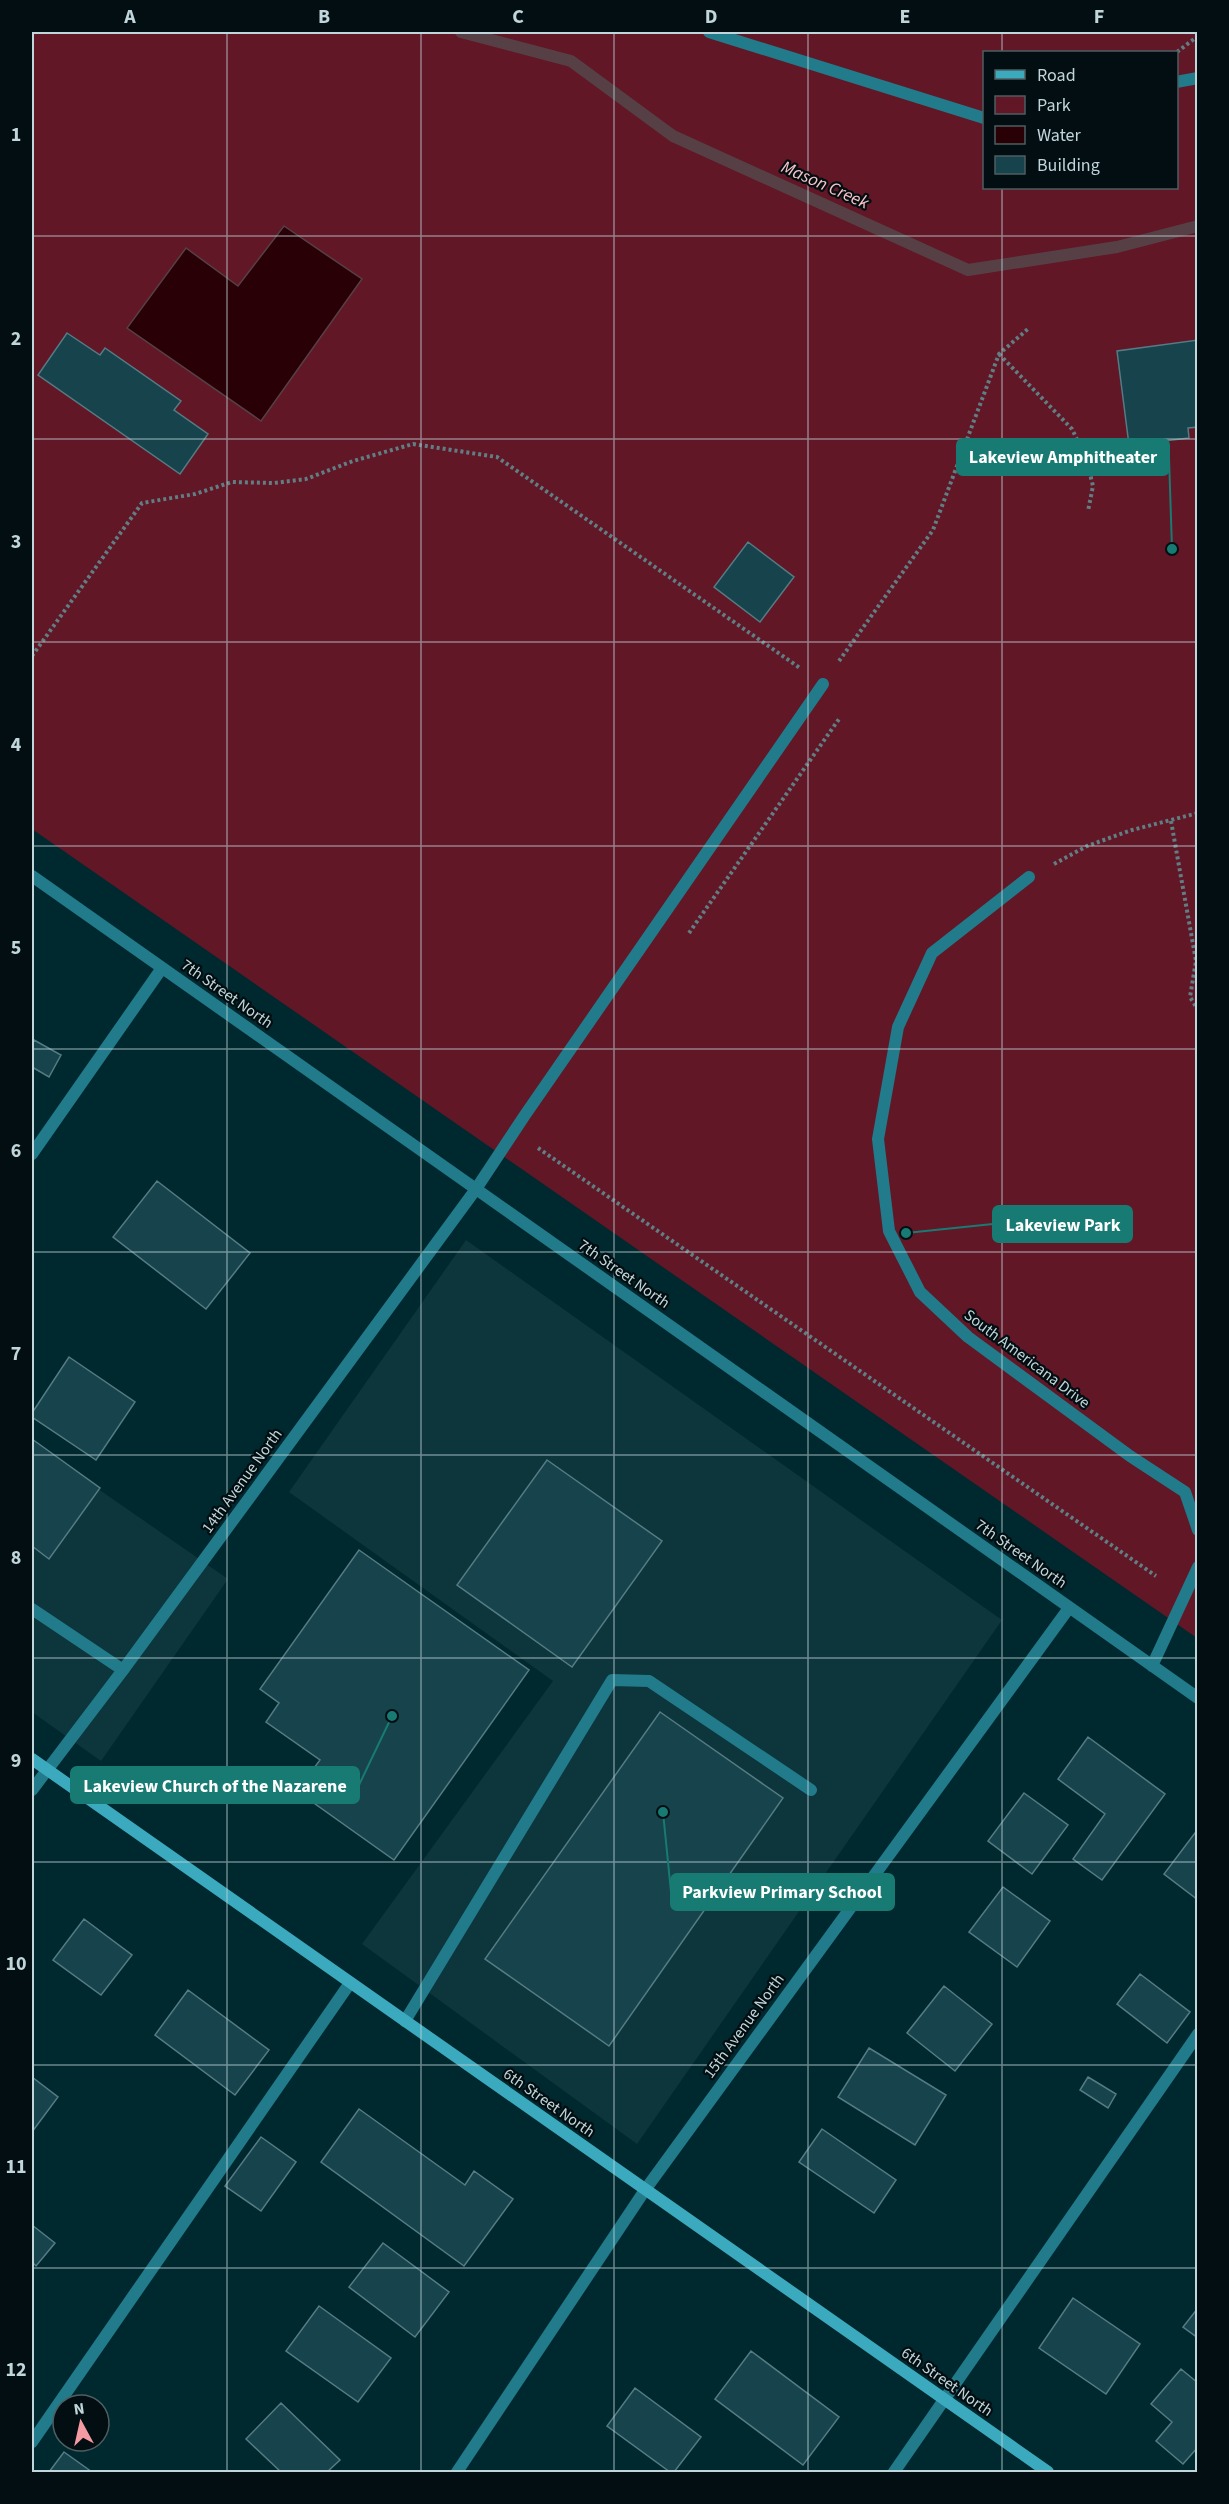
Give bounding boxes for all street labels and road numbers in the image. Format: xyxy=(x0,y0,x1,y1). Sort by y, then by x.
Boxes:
street label: 7th Street North xyxy=(177,954,277,1034)
street label: 7th Street North xyxy=(574,1234,674,1314)
street label: South Americana Drive xyxy=(959,1304,1095,1414)
street label: 14th Avenue North xyxy=(197,1424,287,1538)
street label: 7th Street North xyxy=(971,1514,1071,1594)
street label: 15th Avenue North xyxy=(699,1969,789,2083)
street label: 6th Street North xyxy=(499,2063,599,2143)
street label: 6th Street North xyxy=(897,2342,997,2422)

